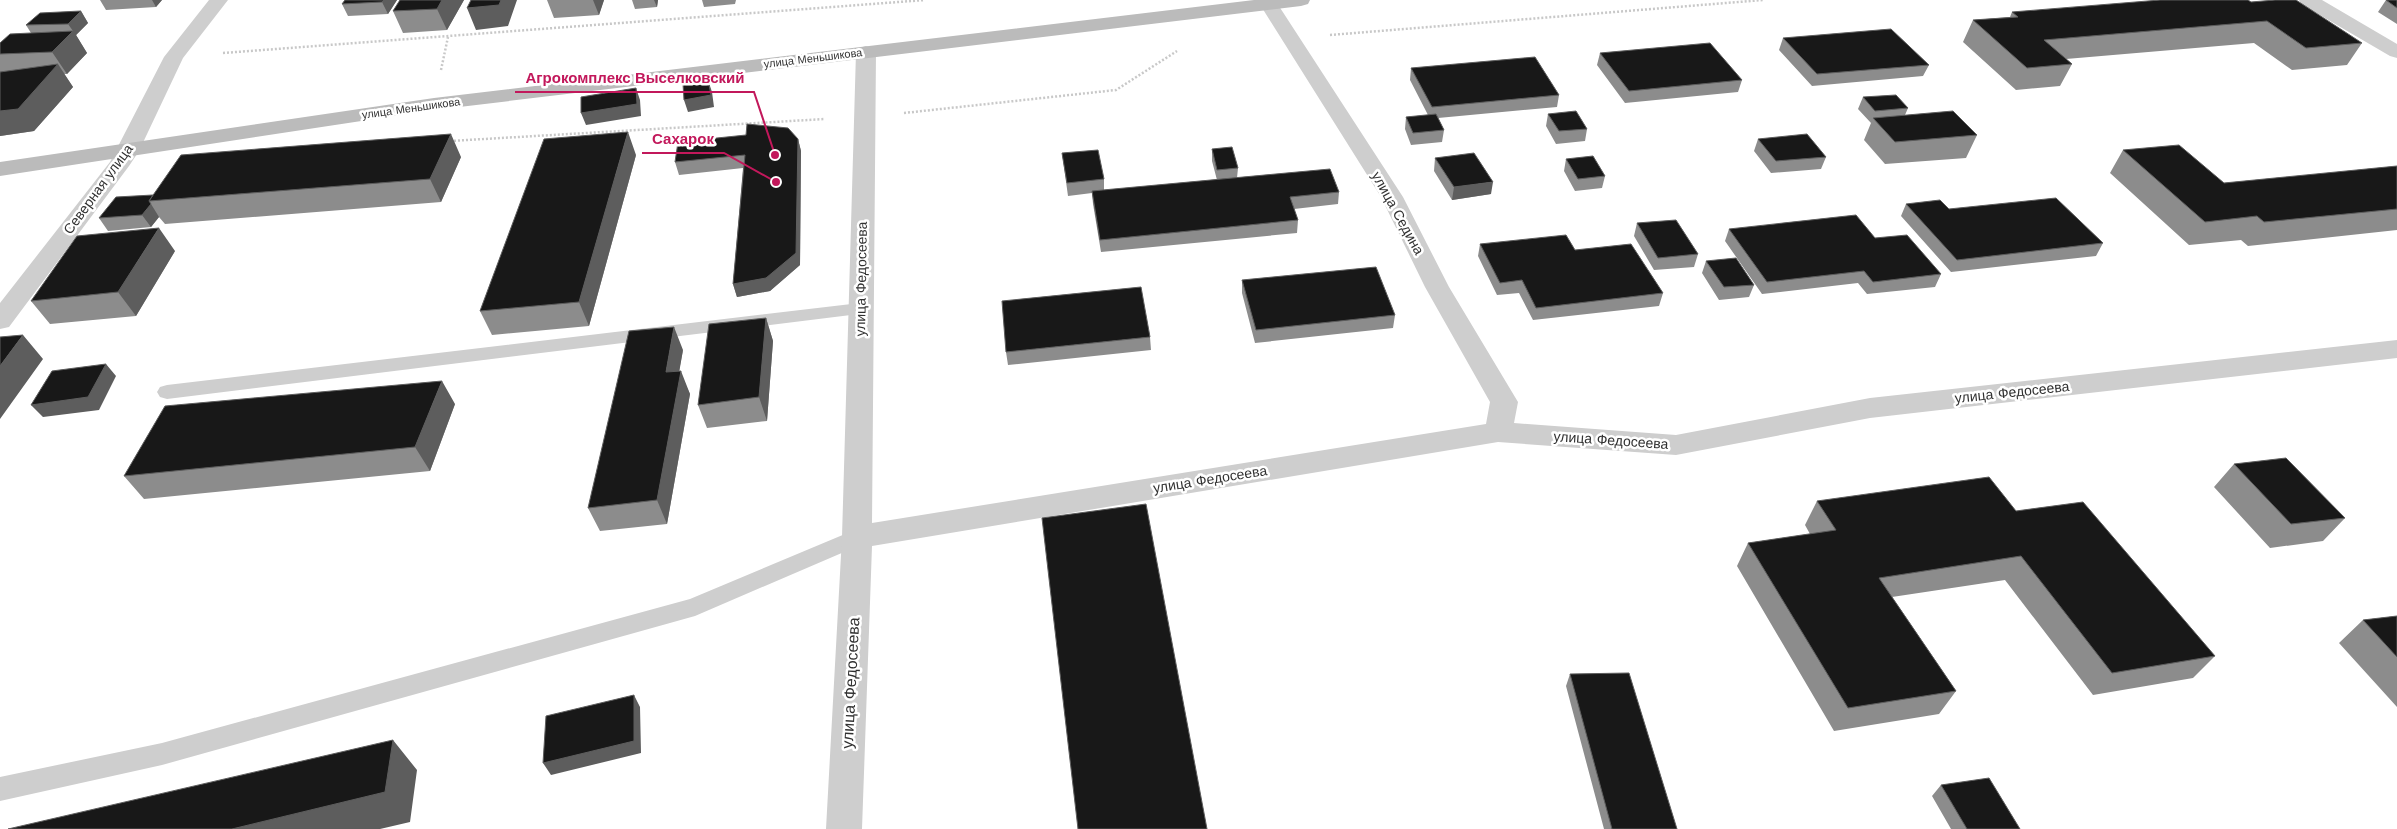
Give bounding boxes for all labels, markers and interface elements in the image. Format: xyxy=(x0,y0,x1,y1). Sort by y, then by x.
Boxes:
street label: улица Меньшикова xyxy=(763,46,864,71)
callout: Агрокомплекс Выселковский xyxy=(515,62,754,92)
text: Агрокомплекс Выселковский xyxy=(526,69,744,87)
street label: улица Меньшикова xyxy=(361,95,462,122)
callout: Сахарок xyxy=(642,123,724,153)
text: Сахарок xyxy=(652,130,714,148)
street label: Северная улица xyxy=(60,141,136,237)
street label: улица Седина xyxy=(1369,169,1427,257)
street label: улица Федосеева xyxy=(852,221,870,337)
street label: улица Федосеева xyxy=(1954,378,2070,406)
street label: улица Федосеева xyxy=(1553,428,1669,452)
street label: улица Федосеева xyxy=(1152,462,1268,496)
street label: улица Федосеева xyxy=(838,617,863,749)

